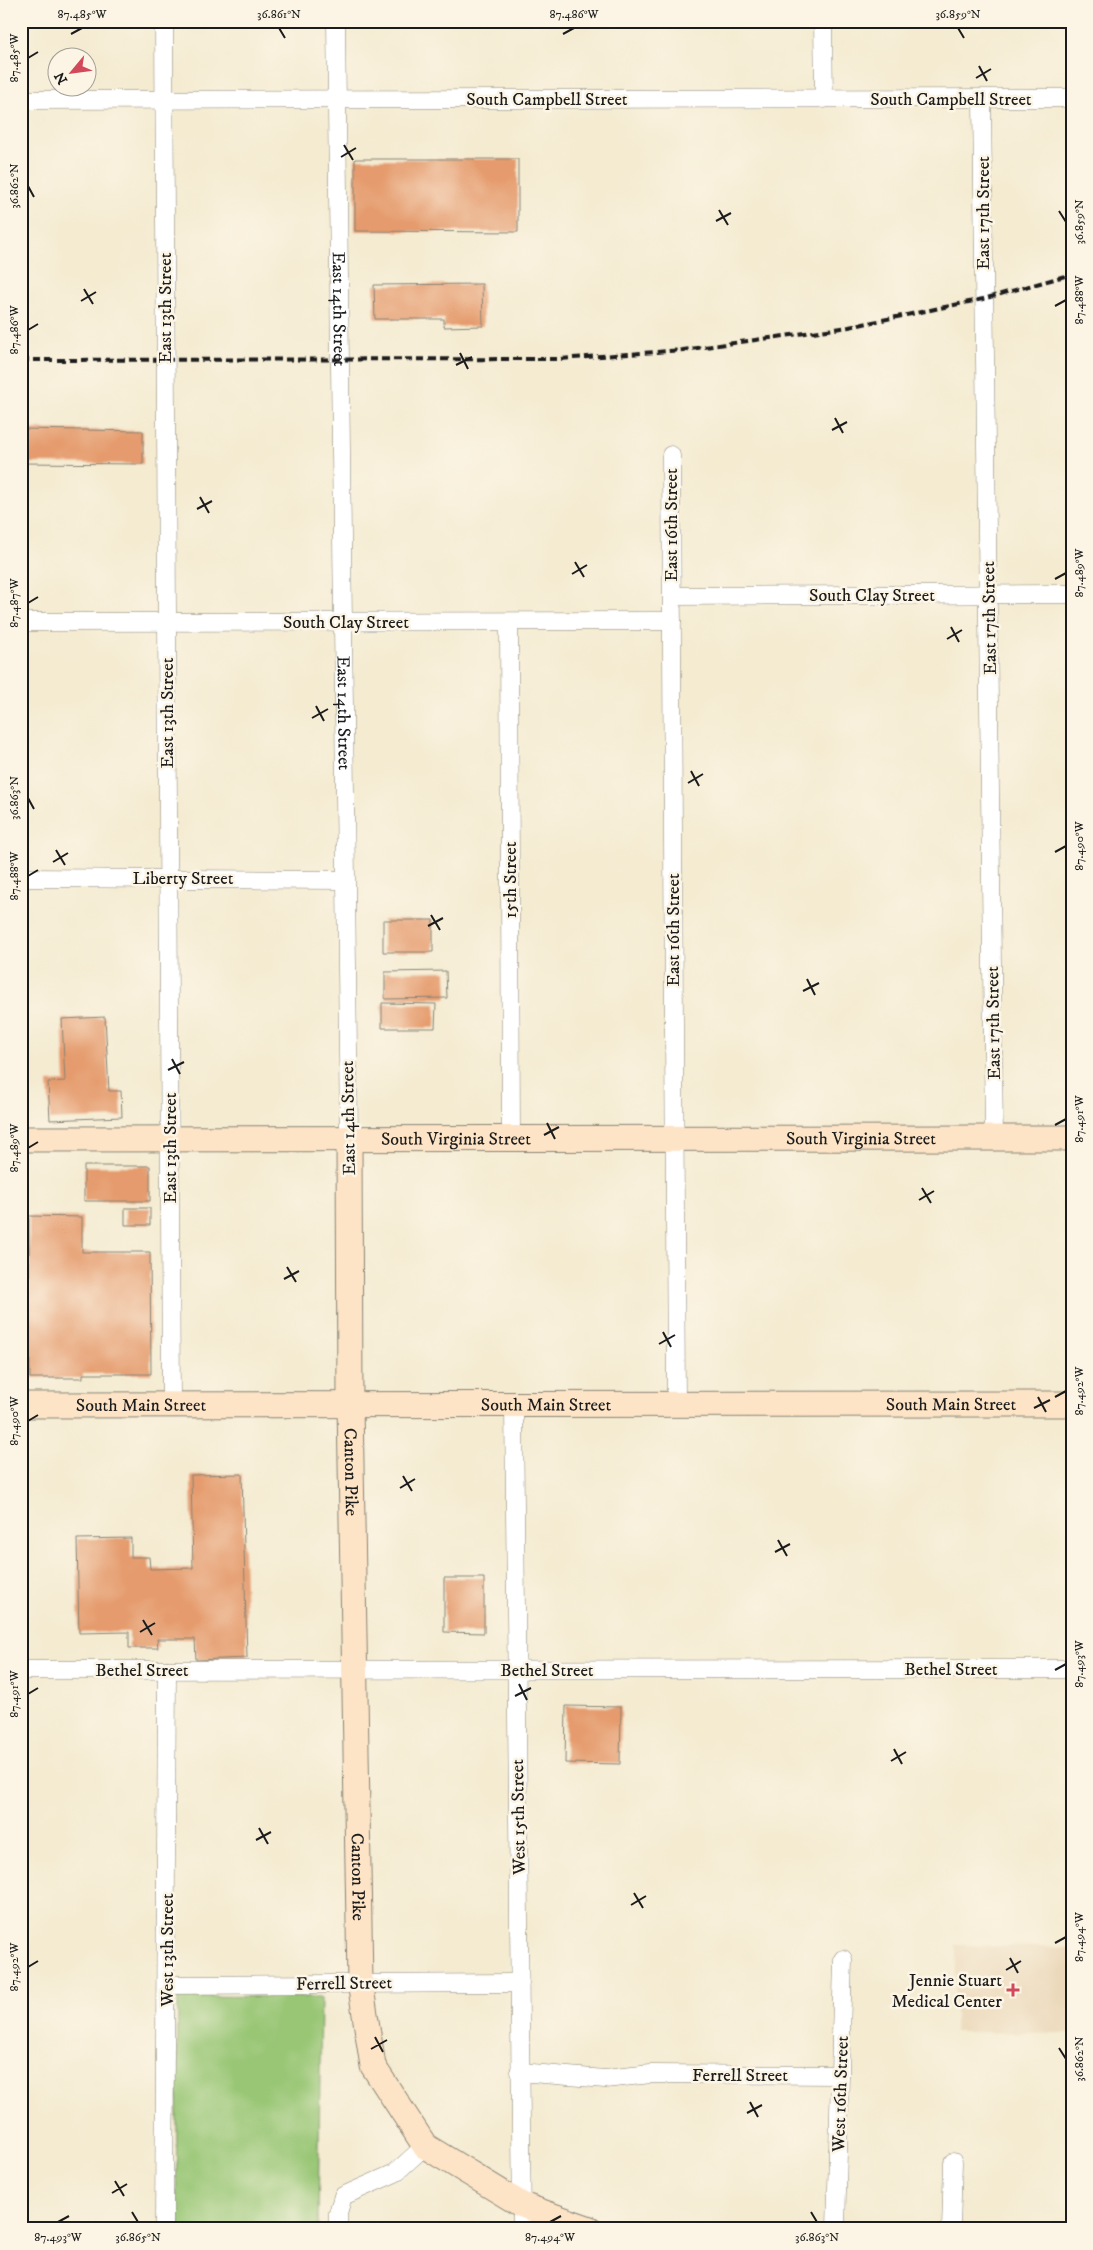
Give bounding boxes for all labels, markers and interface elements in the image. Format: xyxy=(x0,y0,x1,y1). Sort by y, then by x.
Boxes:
text: 87.485°W xyxy=(58,7,107,22)
text: 36.861°N xyxy=(257,7,301,22)
text: 87.486°W xyxy=(549,7,600,22)
text: 36.859°N xyxy=(935,7,981,22)
text: 87.485°W xyxy=(7,33,22,82)
north arrow xyxy=(48,48,98,98)
text: N xyxy=(51,68,72,87)
street label: South Campbell Street xyxy=(466,89,628,111)
street label: South Campbell Street xyxy=(870,89,1032,111)
street label: East 17th Street xyxy=(973,156,995,270)
text: 36.862°N xyxy=(7,163,22,209)
text: 36.859°N xyxy=(1072,199,1087,245)
street label: East 13th Street xyxy=(155,252,177,364)
street label: East 14th Street xyxy=(327,252,350,367)
text: 87.488°W xyxy=(1072,275,1087,324)
text: 87.486°W xyxy=(7,304,22,355)
street label: East 16th Street xyxy=(661,468,683,582)
text: 87.489°W xyxy=(1072,548,1087,597)
street label: East 17th Street xyxy=(978,561,1002,675)
text: 87.487°W xyxy=(7,577,22,628)
street label: South Clay Street xyxy=(809,585,935,607)
street label: South Clay Street xyxy=(283,612,409,634)
street label: East 14th Street xyxy=(331,655,355,771)
street label: East 13th Street xyxy=(157,657,179,769)
text: 36.863°N xyxy=(7,776,22,820)
text: 87.490°W xyxy=(1072,820,1087,871)
street label: 15th Street xyxy=(500,841,522,919)
text: 87.488°W xyxy=(7,851,22,900)
street label: Liberty Street xyxy=(133,868,234,890)
street label: East 16th Street xyxy=(663,873,685,987)
street label: East 17th Street xyxy=(982,966,1006,1080)
street label: East 14th Street xyxy=(337,1060,361,1175)
street label: East 13th Street xyxy=(160,1092,182,1204)
text: 87.491°W xyxy=(1072,1094,1087,1143)
text: 87.489°W xyxy=(7,1123,22,1172)
street label: South Virginia Street xyxy=(786,1128,936,1150)
street label: South Virginia Street xyxy=(381,1129,531,1151)
text: 87.492°W xyxy=(1072,1366,1087,1415)
street label: South Main Street xyxy=(481,1394,612,1417)
street label: South Main Street xyxy=(886,1394,1017,1416)
text: 87.490°W xyxy=(7,1395,22,1446)
street label: South Main Street xyxy=(76,1395,207,1417)
street label: Canton Pike xyxy=(338,1428,362,1516)
text: 87.493°W xyxy=(1072,1639,1087,1688)
street label: Bethel Street xyxy=(904,1659,998,1681)
street label: Bethel Street xyxy=(95,1660,189,1682)
street label: Bethel Street xyxy=(500,1660,594,1682)
text: 87.491°W xyxy=(7,1669,22,1718)
street label: West 15th Street xyxy=(507,1759,531,1876)
street label: Canton Pike xyxy=(345,1833,369,1921)
street label: West 13th Street xyxy=(157,1893,179,2008)
text: 87.494°W xyxy=(1072,1911,1087,1962)
text: 87.492°W xyxy=(7,1942,22,1991)
place label: Jennie Stuart Medical Center xyxy=(891,1970,1002,2013)
street label: Ferrell Street xyxy=(296,1972,393,1996)
marker: Jennie Stuart Medical Center xyxy=(1006,1983,1020,1997)
street label: West 16th Street xyxy=(828,2035,854,2154)
text: 36.862°N xyxy=(1072,2036,1087,2082)
street label: Ferrell Street xyxy=(692,2065,788,2087)
text: 87.493°W xyxy=(34,2230,83,2245)
text: 36.865°N xyxy=(115,2230,161,2245)
text: 87.494°W xyxy=(525,2230,576,2245)
text: 36.863°N xyxy=(795,2230,839,2245)

